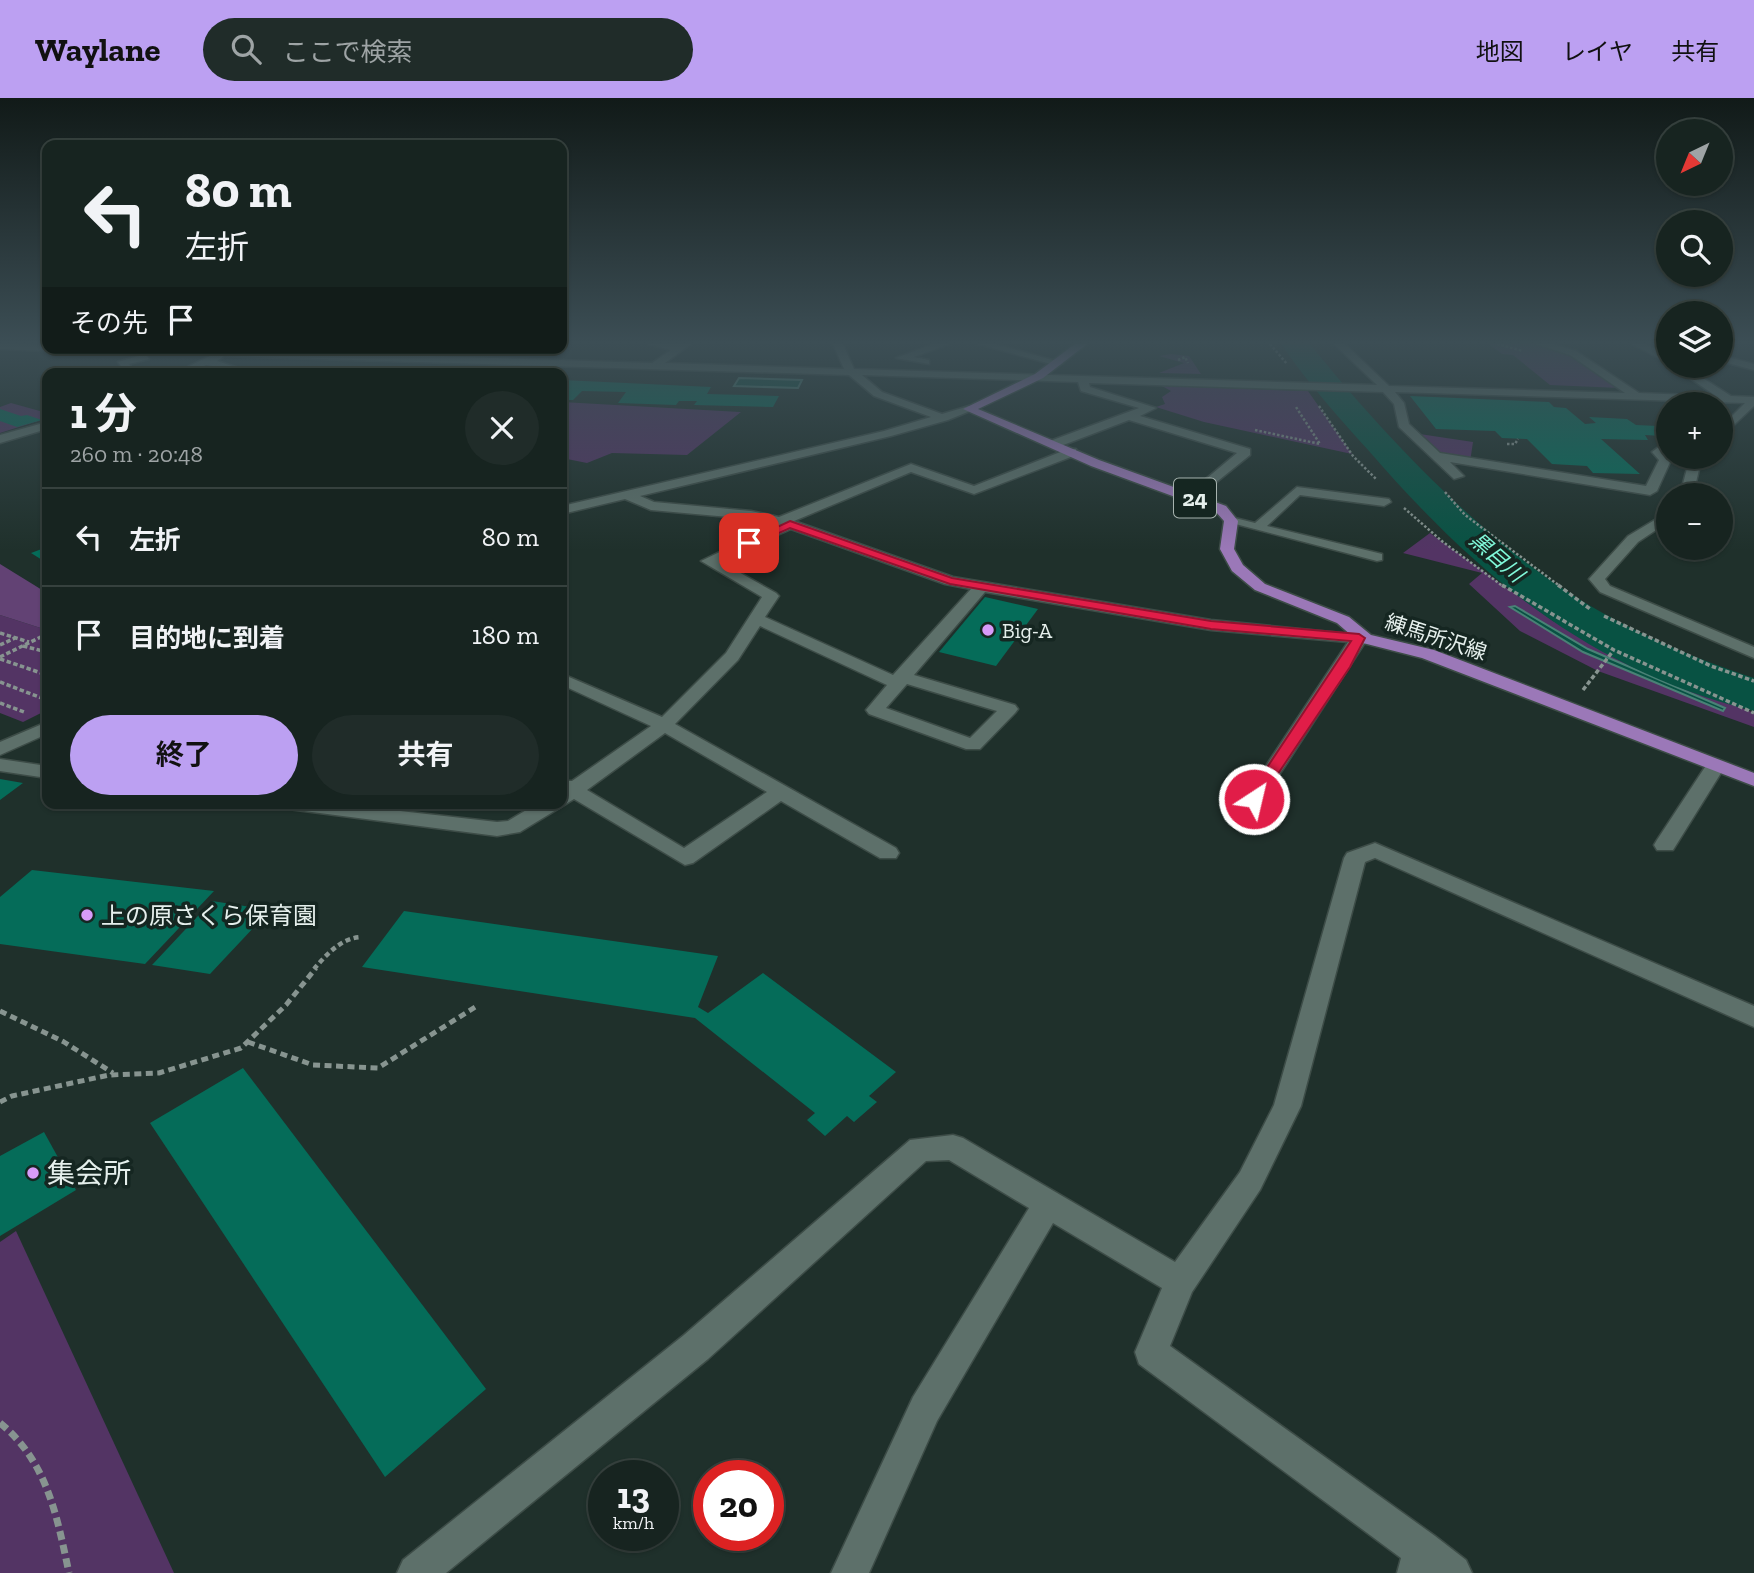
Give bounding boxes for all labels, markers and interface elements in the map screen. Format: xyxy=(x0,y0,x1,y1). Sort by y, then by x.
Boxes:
search box xyxy=(203,18,693,81)
text: Waylane xyxy=(35,30,161,69)
icon: search xyxy=(227,30,265,68)
text: ここで検索 xyxy=(283,36,413,68)
text: 地図 xyxy=(1476,37,1524,66)
text: レイヤ xyxy=(1562,37,1633,66)
text: 共有 xyxy=(1671,37,1719,66)
north arrow xyxy=(1656,119,1732,196)
map controls xyxy=(1656,119,1733,560)
text: 80 m xyxy=(185,161,292,220)
icon: left xyxy=(70,168,161,259)
button: search xyxy=(1656,210,1733,287)
text: 左折 xyxy=(185,228,249,266)
icon: arrive xyxy=(162,301,200,339)
button: layers xyxy=(1656,301,1733,378)
text: その先 xyxy=(70,307,148,339)
text: 1 分 xyxy=(70,388,137,439)
button: close xyxy=(465,391,539,465)
button: + xyxy=(1656,392,1733,469)
text: 260 m · 20:48 xyxy=(70,440,203,468)
road number: 24 xyxy=(1174,478,1216,518)
button: − xyxy=(1656,483,1733,560)
pin xyxy=(719,513,779,573)
icon: left xyxy=(70,518,108,556)
text: 80 m xyxy=(482,521,539,553)
text: 左折 xyxy=(129,524,181,556)
icon: arrive xyxy=(730,524,768,562)
water label: 黒目川 xyxy=(1465,527,1530,588)
street label: 練馬所沢線 xyxy=(1382,609,1490,665)
icon: arrive xyxy=(70,616,108,654)
place label: Big-A xyxy=(1002,618,1052,643)
text: 180 m xyxy=(472,619,539,651)
text: 目的地に到着 xyxy=(129,622,285,654)
marker: Big-A xyxy=(980,622,996,638)
button: 終了 xyxy=(70,715,298,795)
button: 共有 xyxy=(312,715,539,795)
position arrow xyxy=(1217,762,1291,836)
place label: 上の原さくら保育園 xyxy=(101,901,317,930)
marker: 上の原さくら保育園 xyxy=(79,907,95,923)
place label: 集会所 xyxy=(47,1157,131,1190)
marker: 集会所 xyxy=(25,1165,41,1181)
speed limit sign: 20 xyxy=(693,1460,784,1551)
text: 13 xyxy=(617,1475,650,1517)
text: km/h xyxy=(613,1512,654,1534)

